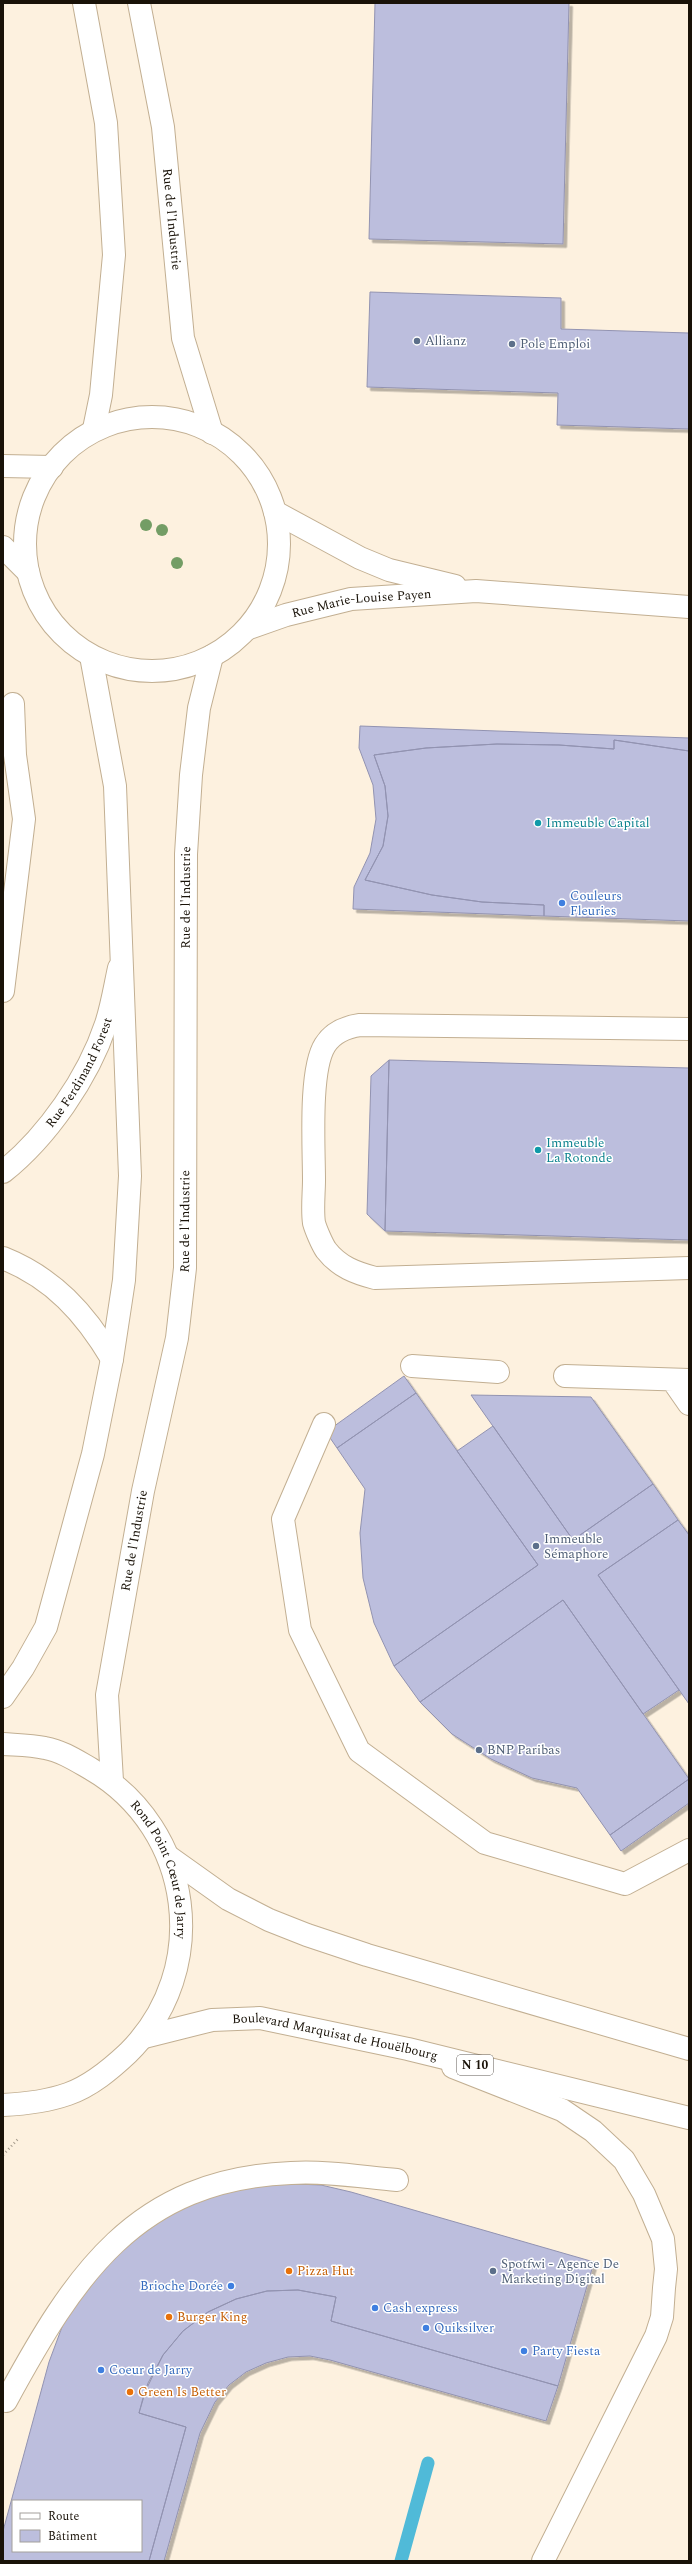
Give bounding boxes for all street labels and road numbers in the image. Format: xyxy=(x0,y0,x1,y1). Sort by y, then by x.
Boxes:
street label: Rue de l'Industrie xyxy=(157,167,187,271)
street label: Rue Marie-Louise Payen xyxy=(290,584,432,623)
street label: Rue de l'Industrie xyxy=(176,846,196,949)
street label: Rue Ferdinand Forest xyxy=(41,1015,118,1132)
street label: Rue de l'Industrie xyxy=(175,1170,195,1274)
street label: Rue de l'Industrie xyxy=(116,1488,153,1593)
street label: Rond Point Cœur de Jarry xyxy=(125,1796,191,1940)
street label: Boulevard Marquisat de Houëlbourg xyxy=(232,2008,440,2066)
road number: N 10 xyxy=(457,2055,493,2075)

